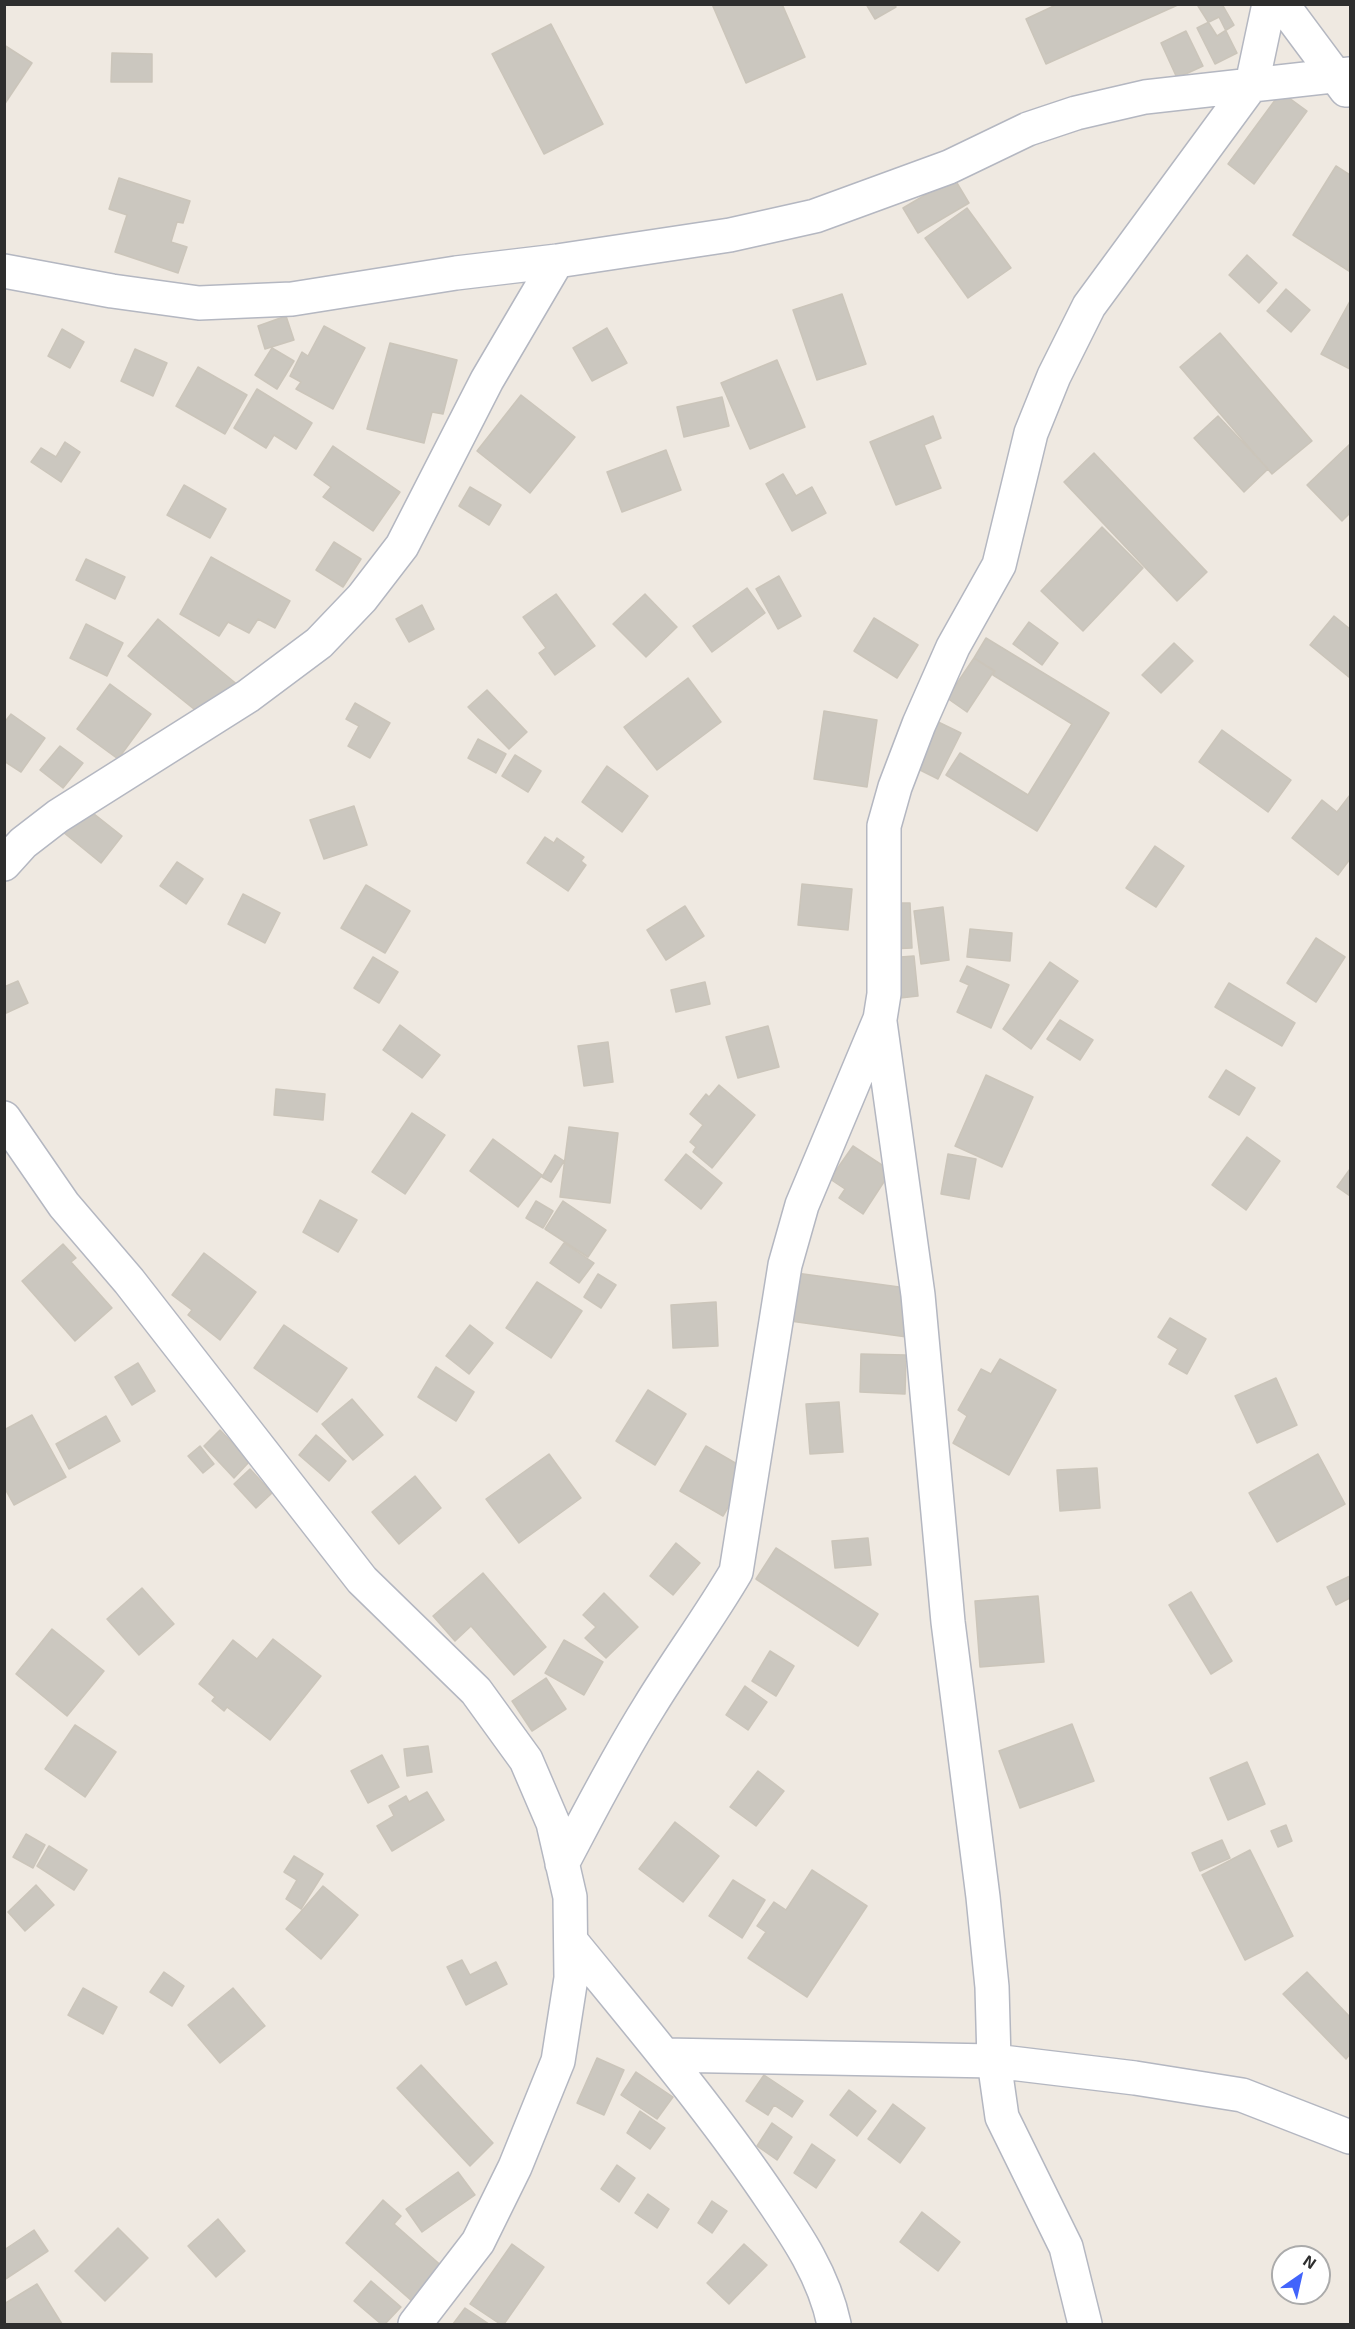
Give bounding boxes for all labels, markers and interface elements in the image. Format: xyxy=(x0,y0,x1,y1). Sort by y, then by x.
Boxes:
north arrow xyxy=(1271,2245,1331,2305)
text: N xyxy=(1300,2250,1320,2272)

